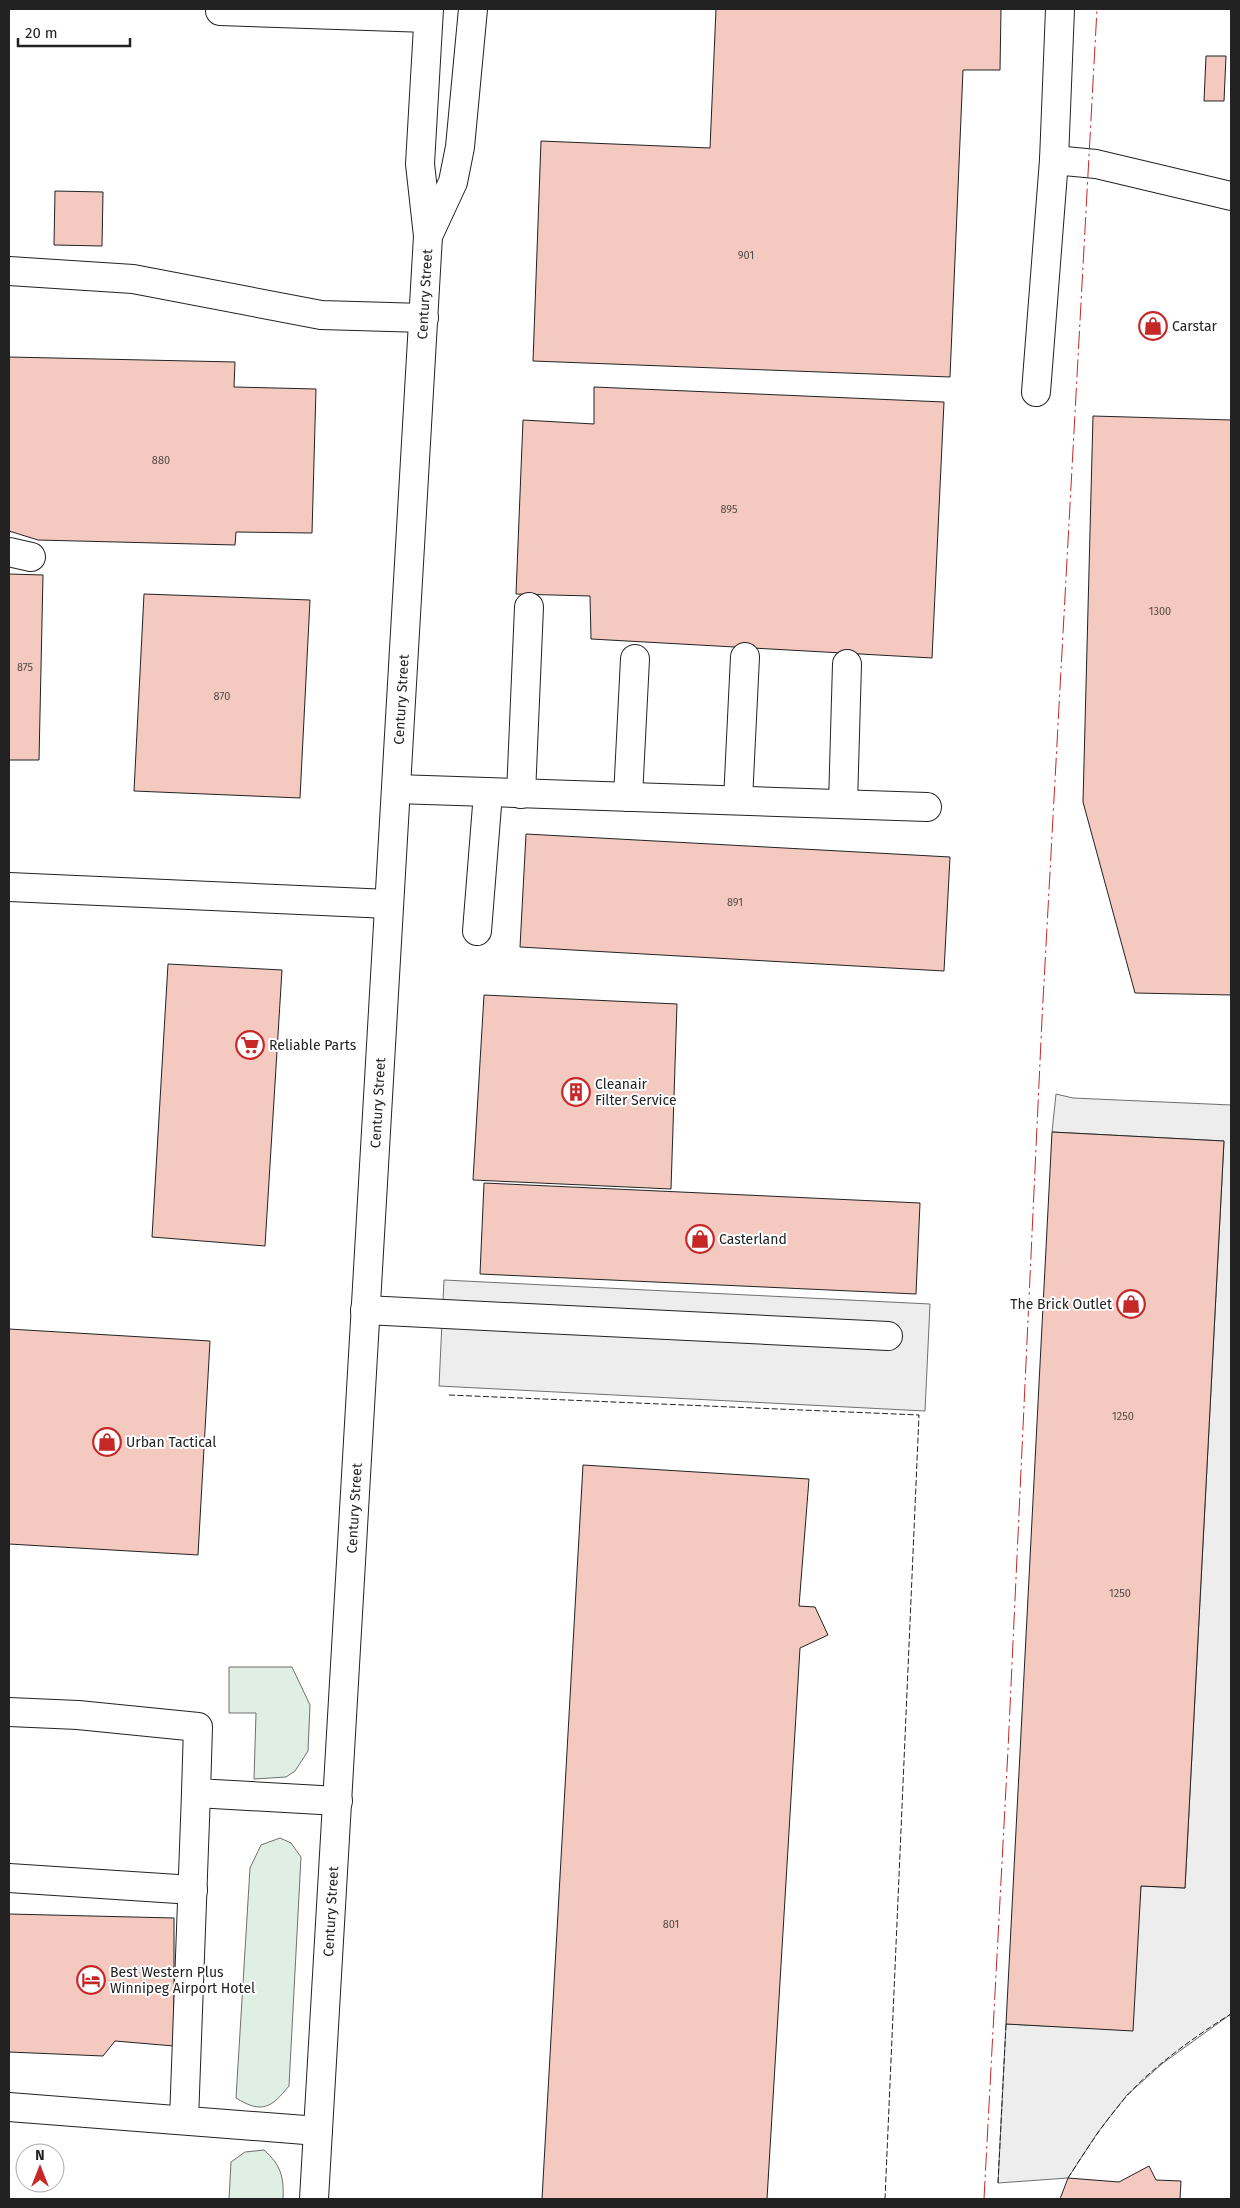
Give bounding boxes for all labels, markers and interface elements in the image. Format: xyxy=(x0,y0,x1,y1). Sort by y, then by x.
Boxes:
scale bar xyxy=(18,15,130,47)
text: 20 m xyxy=(25,24,58,42)
street label: Century Street xyxy=(414,248,436,340)
house number: 901 xyxy=(738,249,754,262)
shop icon: Carstar xyxy=(1138,311,1168,341)
place label: Carstar xyxy=(1172,318,1218,335)
house number: 880 xyxy=(152,454,170,467)
house number: 895 xyxy=(720,503,738,516)
house number: 1300 xyxy=(1149,605,1171,618)
street label: Century Street xyxy=(390,653,413,745)
house number: 875 xyxy=(17,661,34,674)
house number: 870 xyxy=(214,690,230,703)
house number: 891 xyxy=(727,896,743,909)
supermarket icon: Reliable Parts xyxy=(235,1030,265,1060)
place label: Reliable Parts xyxy=(269,1037,357,1054)
street label: Century Street xyxy=(367,1056,389,1149)
place label: Cleanair Filter Service xyxy=(595,1076,677,1109)
building icon: Cleanair Filter Service xyxy=(561,1077,591,1107)
shop icon: Casterland xyxy=(685,1224,715,1254)
place label: Casterland xyxy=(719,1231,787,1248)
shop icon: The Brick Outlet xyxy=(1116,1289,1146,1319)
place label: The Brick Outlet xyxy=(1010,1296,1113,1313)
house number: 1250 xyxy=(1112,1410,1134,1423)
shop icon: Urban Tactical xyxy=(92,1427,122,1457)
place label: Urban Tactical xyxy=(126,1434,216,1451)
street label: Century Street xyxy=(344,1461,366,1554)
house number: 1250 xyxy=(1109,1587,1131,1600)
street label: Century Street xyxy=(320,1865,342,1957)
house number: 801 xyxy=(663,1918,679,1931)
place label: Best Western Plus Winnipeg Airport Hotel xyxy=(110,1964,255,1997)
hotel icon: Best Western Plus Winnipeg Airport Hotel xyxy=(76,1965,106,1995)
north arrow xyxy=(15,2143,65,2193)
text: N xyxy=(35,2147,45,2164)

